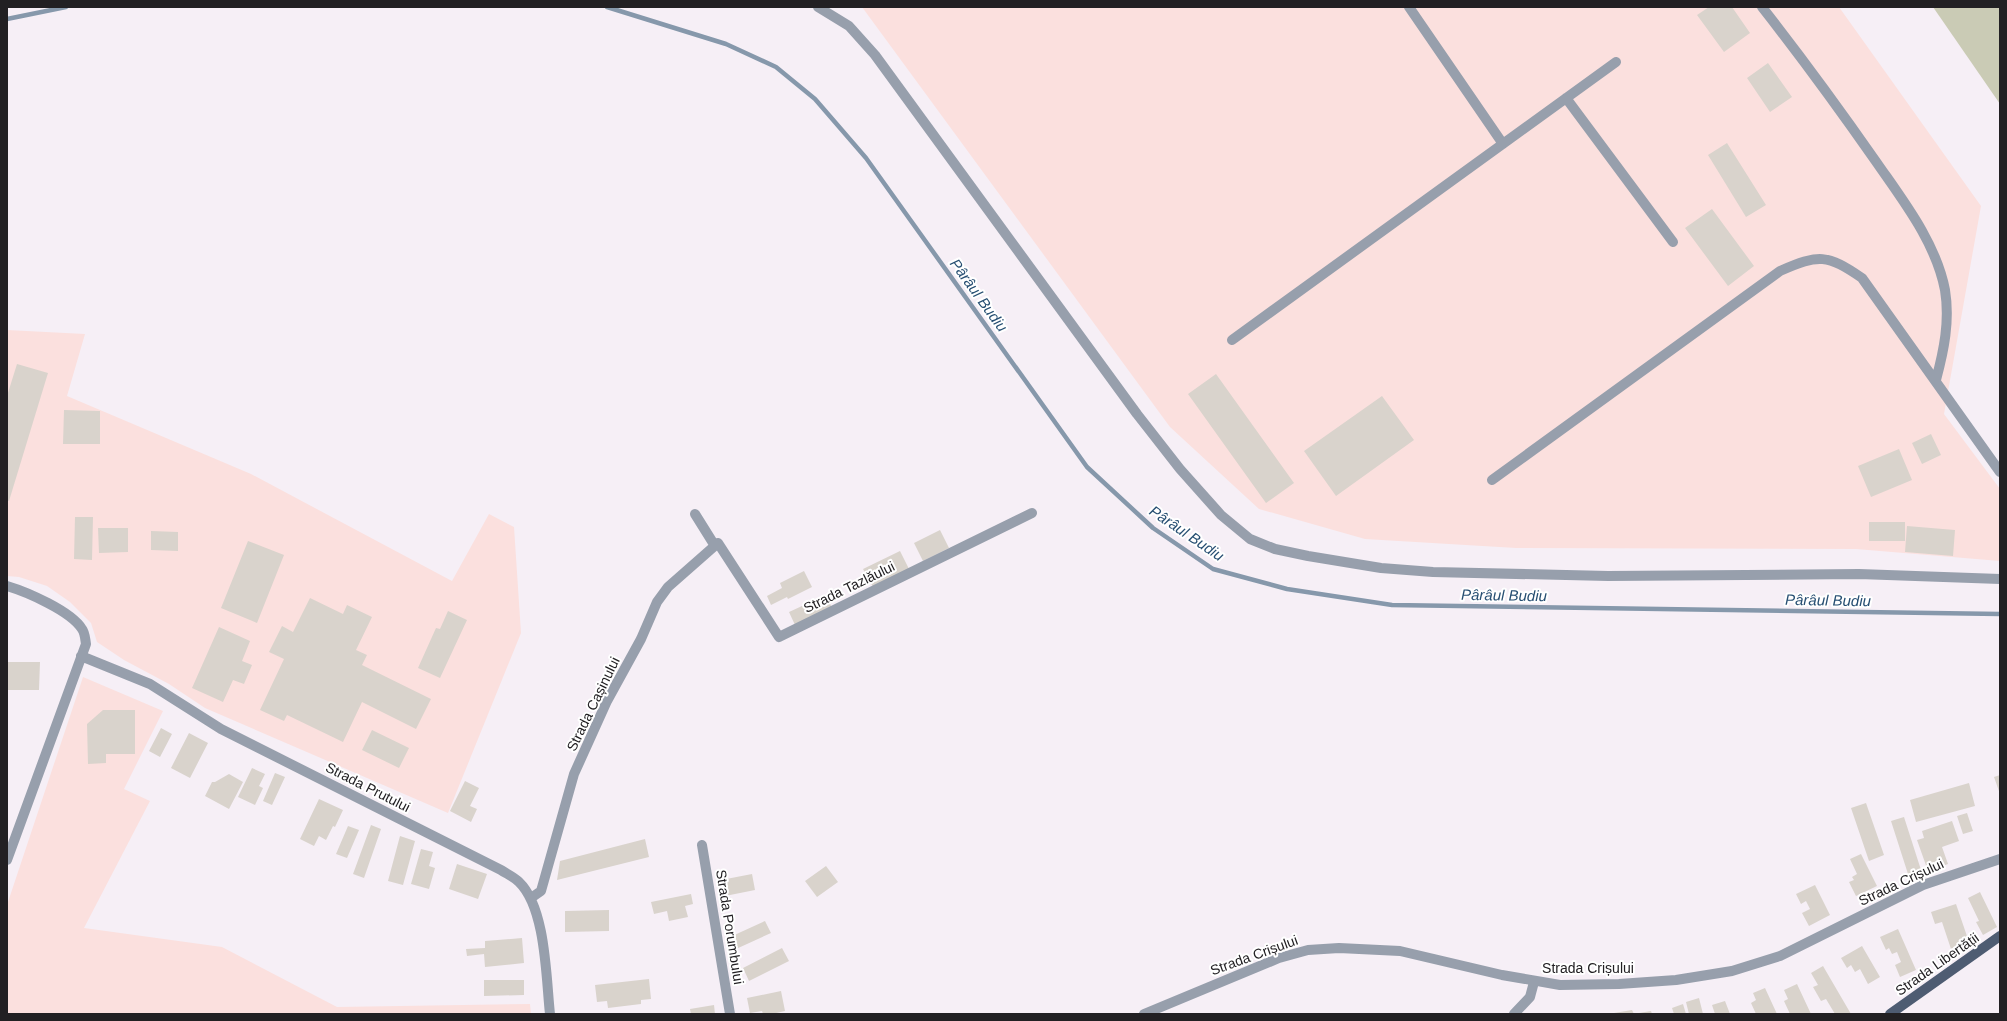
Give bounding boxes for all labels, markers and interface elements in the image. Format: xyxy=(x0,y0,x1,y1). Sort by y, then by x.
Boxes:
water label: Pârâul Budiu xyxy=(947,255,1012,335)
water label: Pârâul Budiu xyxy=(1147,502,1228,564)
street label: Strada Tazlăului xyxy=(801,558,897,616)
water label: Pârâul Budiu xyxy=(1461,586,1548,604)
water label: Pârâul Budiu xyxy=(1785,591,1872,609)
street label: Strada Cașinului xyxy=(563,654,623,754)
street label: Strada Prutului xyxy=(323,759,413,815)
street label: Strada Crișului xyxy=(1856,855,1946,909)
street label: Strada Porumbului xyxy=(713,868,747,986)
street label: Strada Libertății xyxy=(1892,929,1982,999)
street label: Strada Crișului xyxy=(1208,932,1300,978)
street label: Strada Crișului xyxy=(1542,960,1634,976)

